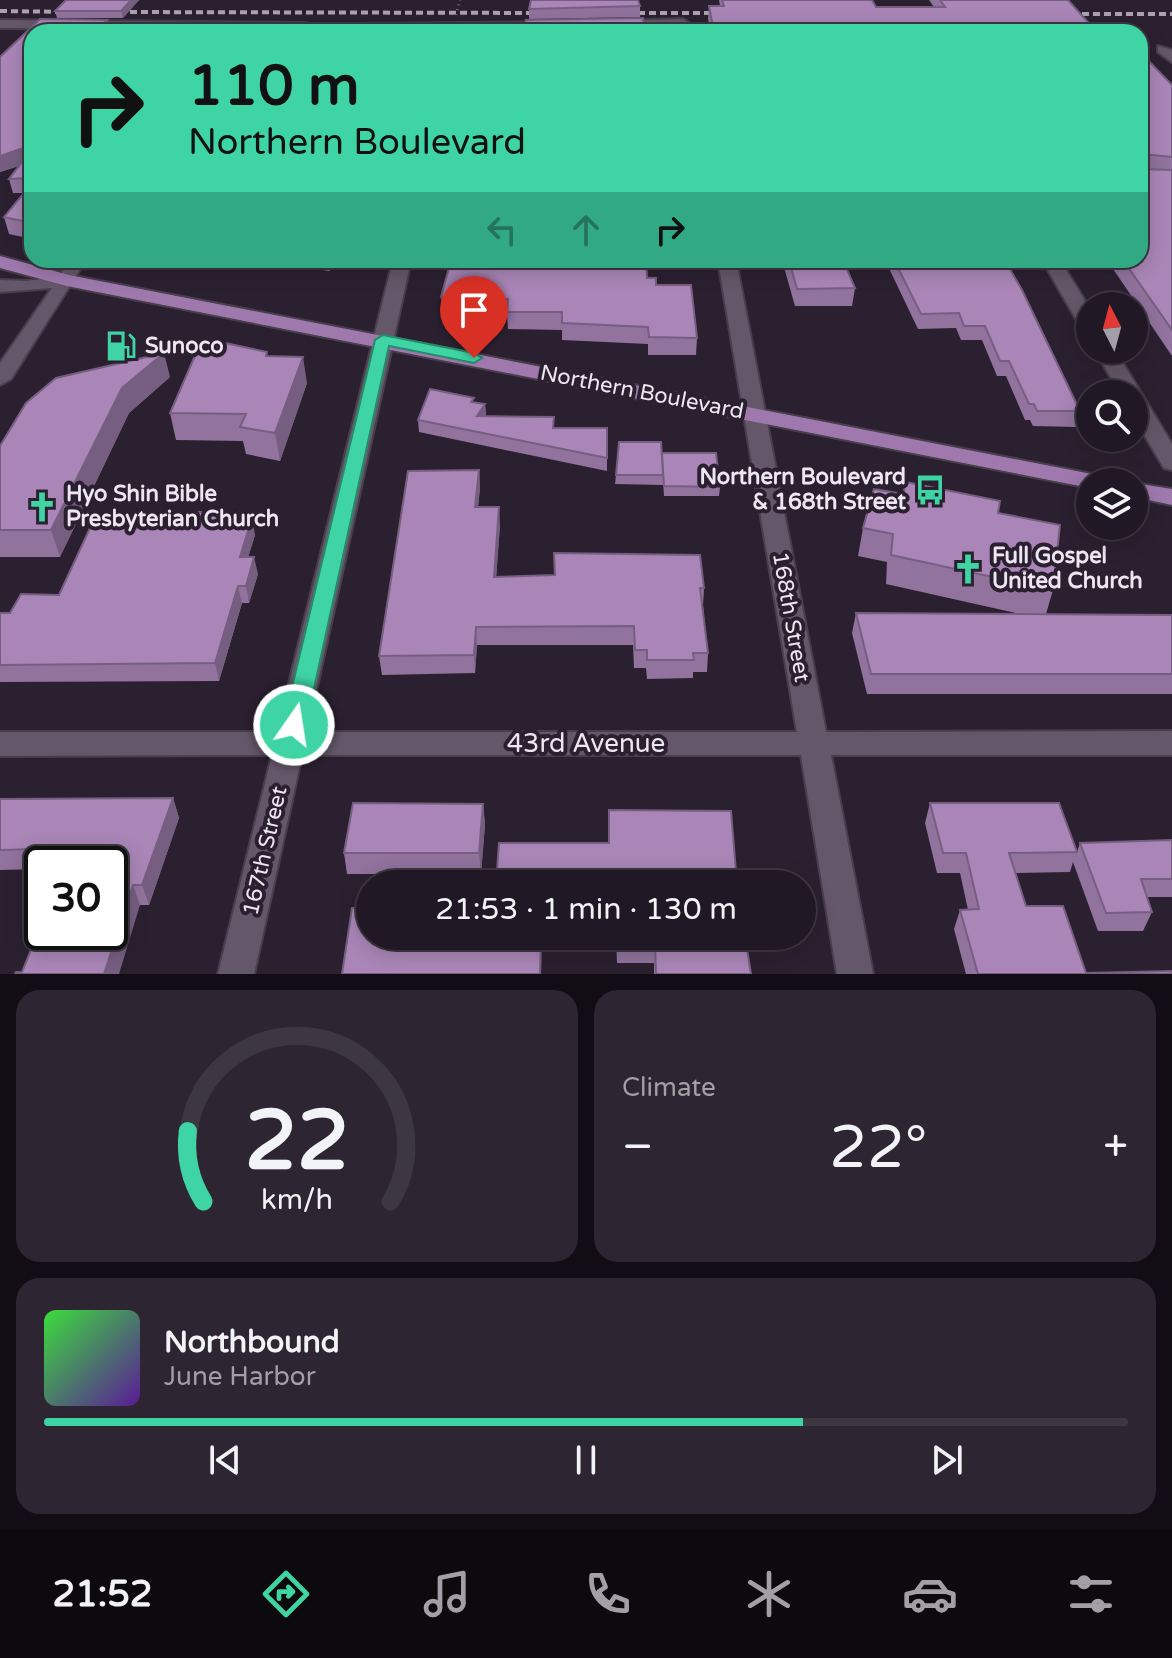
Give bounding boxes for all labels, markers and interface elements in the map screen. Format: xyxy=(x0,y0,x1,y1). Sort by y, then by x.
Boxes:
text: 110 m xyxy=(188,53,359,120)
icon: right xyxy=(56,56,160,160)
text: Northern Boulevard xyxy=(188,121,526,164)
icon: left xyxy=(480,208,524,252)
icon: ahead xyxy=(564,208,608,252)
icon: right xyxy=(648,208,692,252)
pin xyxy=(440,276,508,358)
icon: arrive xyxy=(452,288,496,332)
north arrow xyxy=(1076,292,1148,364)
map controls xyxy=(1076,292,1148,540)
fuel station icon: Sunoco xyxy=(104,329,138,363)
place label: Sunoco xyxy=(145,333,224,359)
street label: Northern Boulevard xyxy=(538,360,746,424)
button: search xyxy=(1076,380,1148,452)
place label: Northern Boulevard & 168th Street xyxy=(699,464,907,515)
button: layers xyxy=(1076,468,1148,540)
bus stop icon: Northern Boulevard & 168th Street xyxy=(913,473,947,507)
place label: Hyo Shin Bible Presbyterian Church xyxy=(66,481,279,532)
church icon: Hyo Shin Bible Presbyterian Church xyxy=(25,490,59,524)
place label: Full Gospel United Church xyxy=(992,543,1143,594)
street label: 168th Street xyxy=(767,550,815,684)
church icon: Full Gospel United Church xyxy=(951,552,985,586)
position arrow xyxy=(252,683,336,767)
street label: 43rd Avenue xyxy=(507,728,665,759)
street label: 167th Street xyxy=(238,784,292,918)
speed limit sign: 30 xyxy=(24,846,128,950)
text: 21:53 · 1 min · 130 m xyxy=(435,891,737,928)
text: Climate xyxy=(622,1072,716,1103)
text: 22 xyxy=(245,1092,349,1192)
text: 22° xyxy=(829,1112,927,1184)
text: − xyxy=(622,1121,653,1174)
text: + xyxy=(1103,1121,1128,1174)
text: km/h xyxy=(261,1183,333,1217)
text: Northbound xyxy=(164,1324,340,1361)
text: June Harbor xyxy=(164,1361,316,1392)
icon: previous xyxy=(203,1438,247,1482)
icon: pause xyxy=(564,1438,608,1482)
icon: next xyxy=(925,1438,969,1482)
icon: directions xyxy=(258,1566,314,1622)
icon: music xyxy=(419,1566,475,1622)
icon: phone xyxy=(580,1566,636,1622)
icon: climate xyxy=(741,1566,797,1622)
icon: car xyxy=(902,1566,958,1622)
icon: filters xyxy=(1063,1566,1119,1622)
text: 21:52 xyxy=(53,1573,152,1616)

